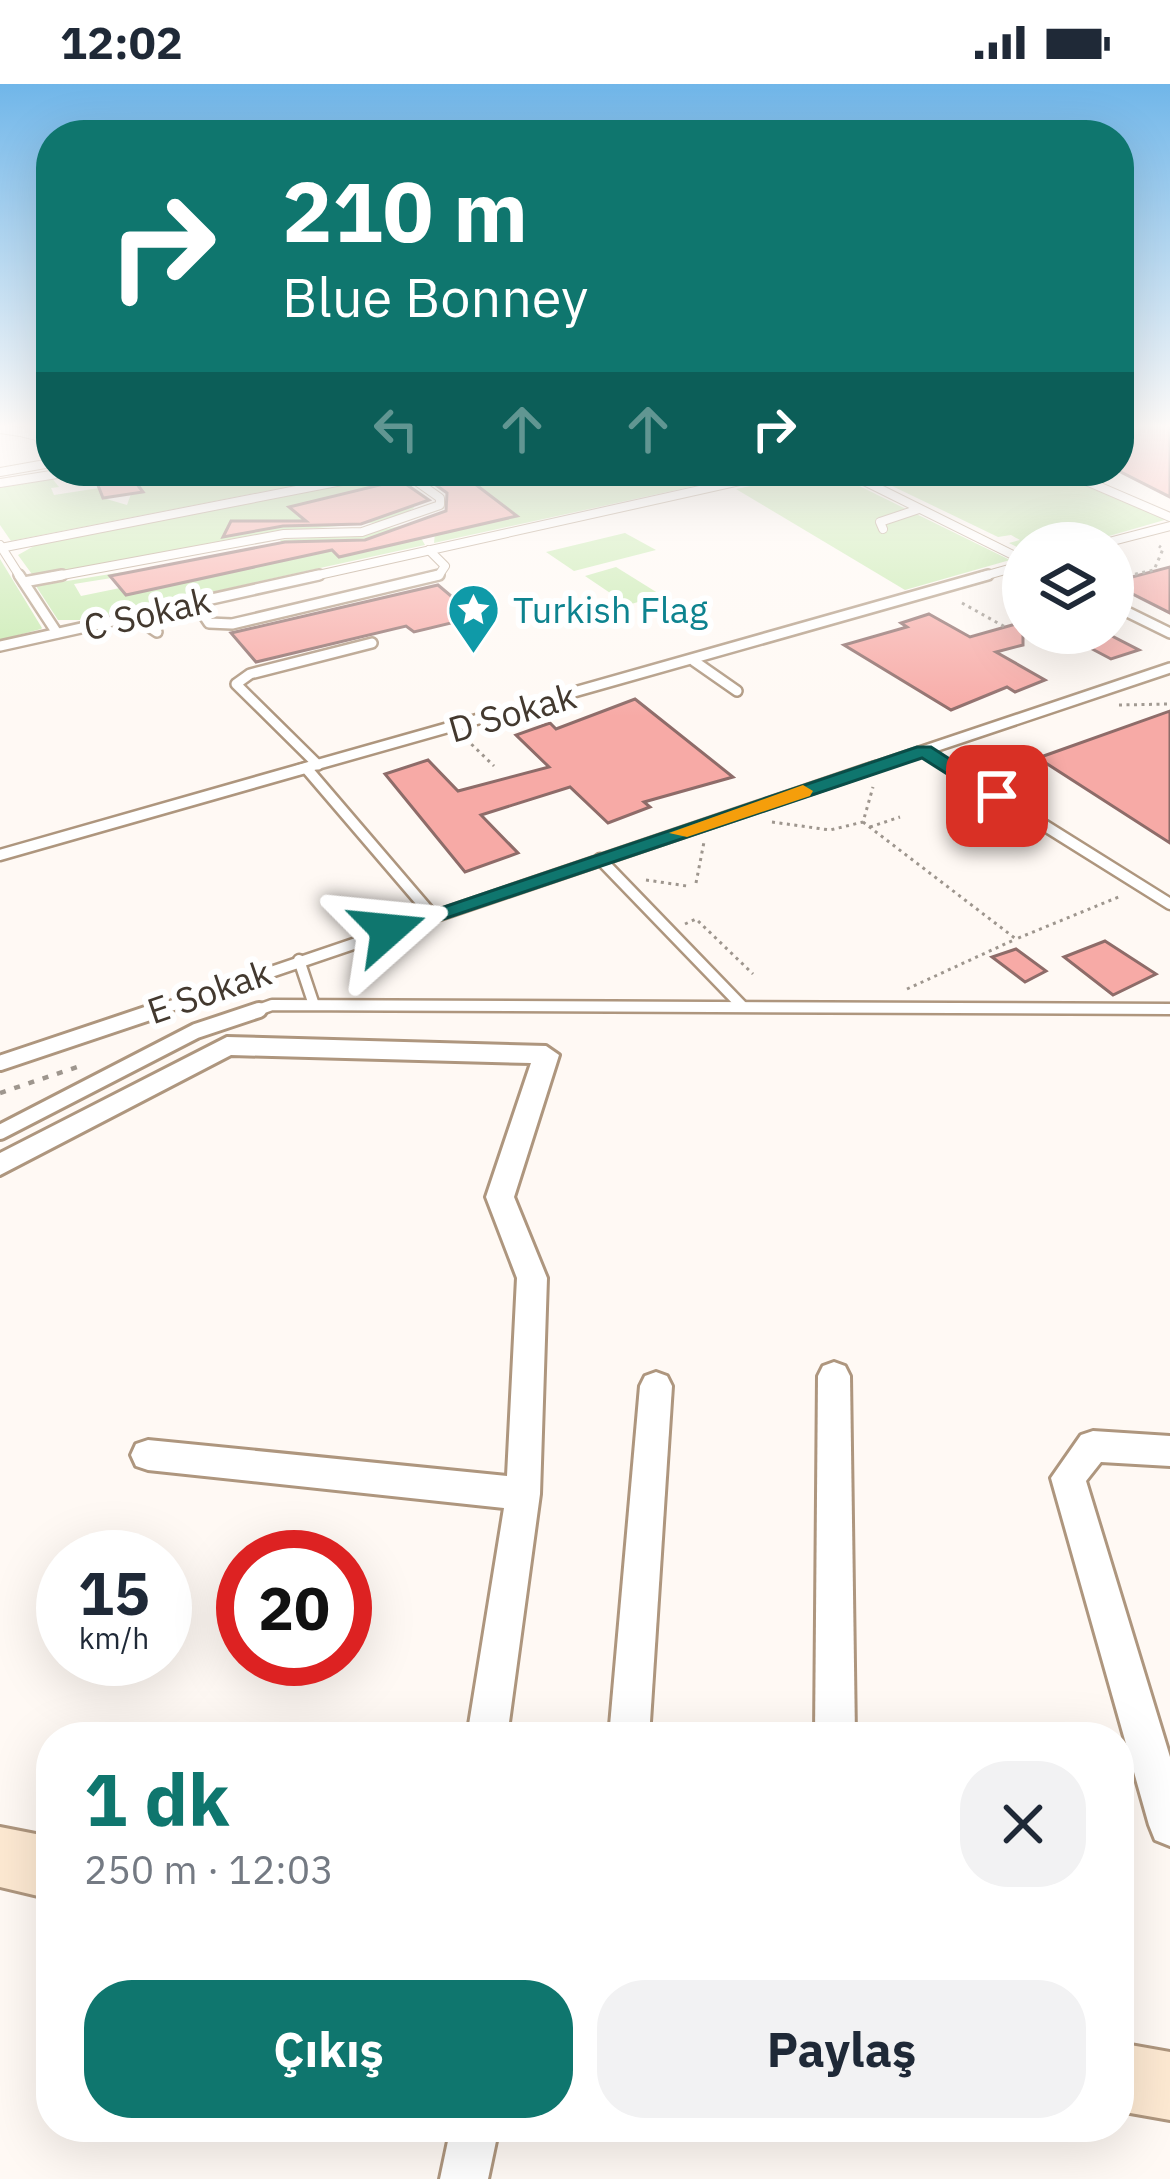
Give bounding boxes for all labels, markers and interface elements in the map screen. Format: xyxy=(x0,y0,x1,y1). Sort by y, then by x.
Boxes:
text: 12:02 xyxy=(60,13,183,71)
text: 210 m xyxy=(282,156,528,265)
icon: right xyxy=(84,168,240,324)
text: Blue Bonney xyxy=(282,262,588,332)
icon: left xyxy=(363,396,429,462)
icon: ahead xyxy=(489,396,555,462)
icon: ahead xyxy=(615,396,681,462)
icon: right xyxy=(741,396,807,462)
map controls xyxy=(1002,522,1134,654)
button: layers xyxy=(1002,522,1134,654)
street label: C Sokak xyxy=(79,576,215,650)
place icon: Turkish Flag xyxy=(446,581,502,655)
place label: Turkish Flag xyxy=(513,586,708,633)
street label: D Sokak xyxy=(443,671,581,753)
pin xyxy=(946,745,1048,847)
icon: arrive xyxy=(964,763,1030,829)
position arrow xyxy=(325,867,451,993)
street label: E Sokak xyxy=(141,948,277,1034)
speed limit sign: 20 xyxy=(216,1530,372,1686)
text: 15 xyxy=(78,1553,150,1632)
text: km/h xyxy=(79,1618,149,1657)
text: 1 dk xyxy=(84,1752,230,1846)
button: close xyxy=(960,1761,1086,1887)
text: 250 m · 12:03 xyxy=(84,1844,334,1895)
button: Çıkış xyxy=(84,1980,573,2118)
button: Paylaş xyxy=(597,1980,1086,2118)

